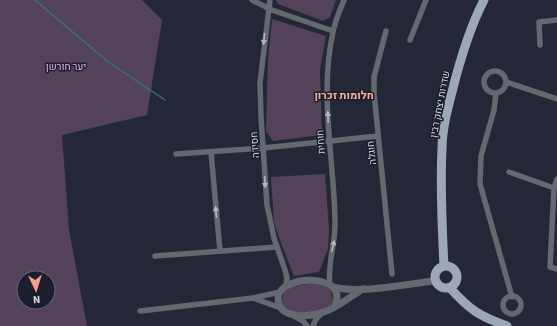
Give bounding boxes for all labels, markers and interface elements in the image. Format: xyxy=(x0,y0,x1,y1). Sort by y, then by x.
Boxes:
one-way arrow xyxy=(261,33,267,45)
park label: יער חורשן xyxy=(46,60,86,74)
street label: שדרות יצחק רבין xyxy=(427,69,453,139)
district label: חלומות זכרון xyxy=(314,88,374,103)
one-way arrow xyxy=(324,111,331,123)
street label: חוחית xyxy=(313,129,329,155)
street label: חסידה xyxy=(247,131,263,159)
street label: חוגלה xyxy=(364,140,380,166)
one-way arrow xyxy=(262,176,269,188)
one-way arrow xyxy=(213,206,220,218)
one-way arrow xyxy=(331,240,337,252)
north arrow xyxy=(16,270,56,310)
text: N xyxy=(32,292,41,307)

